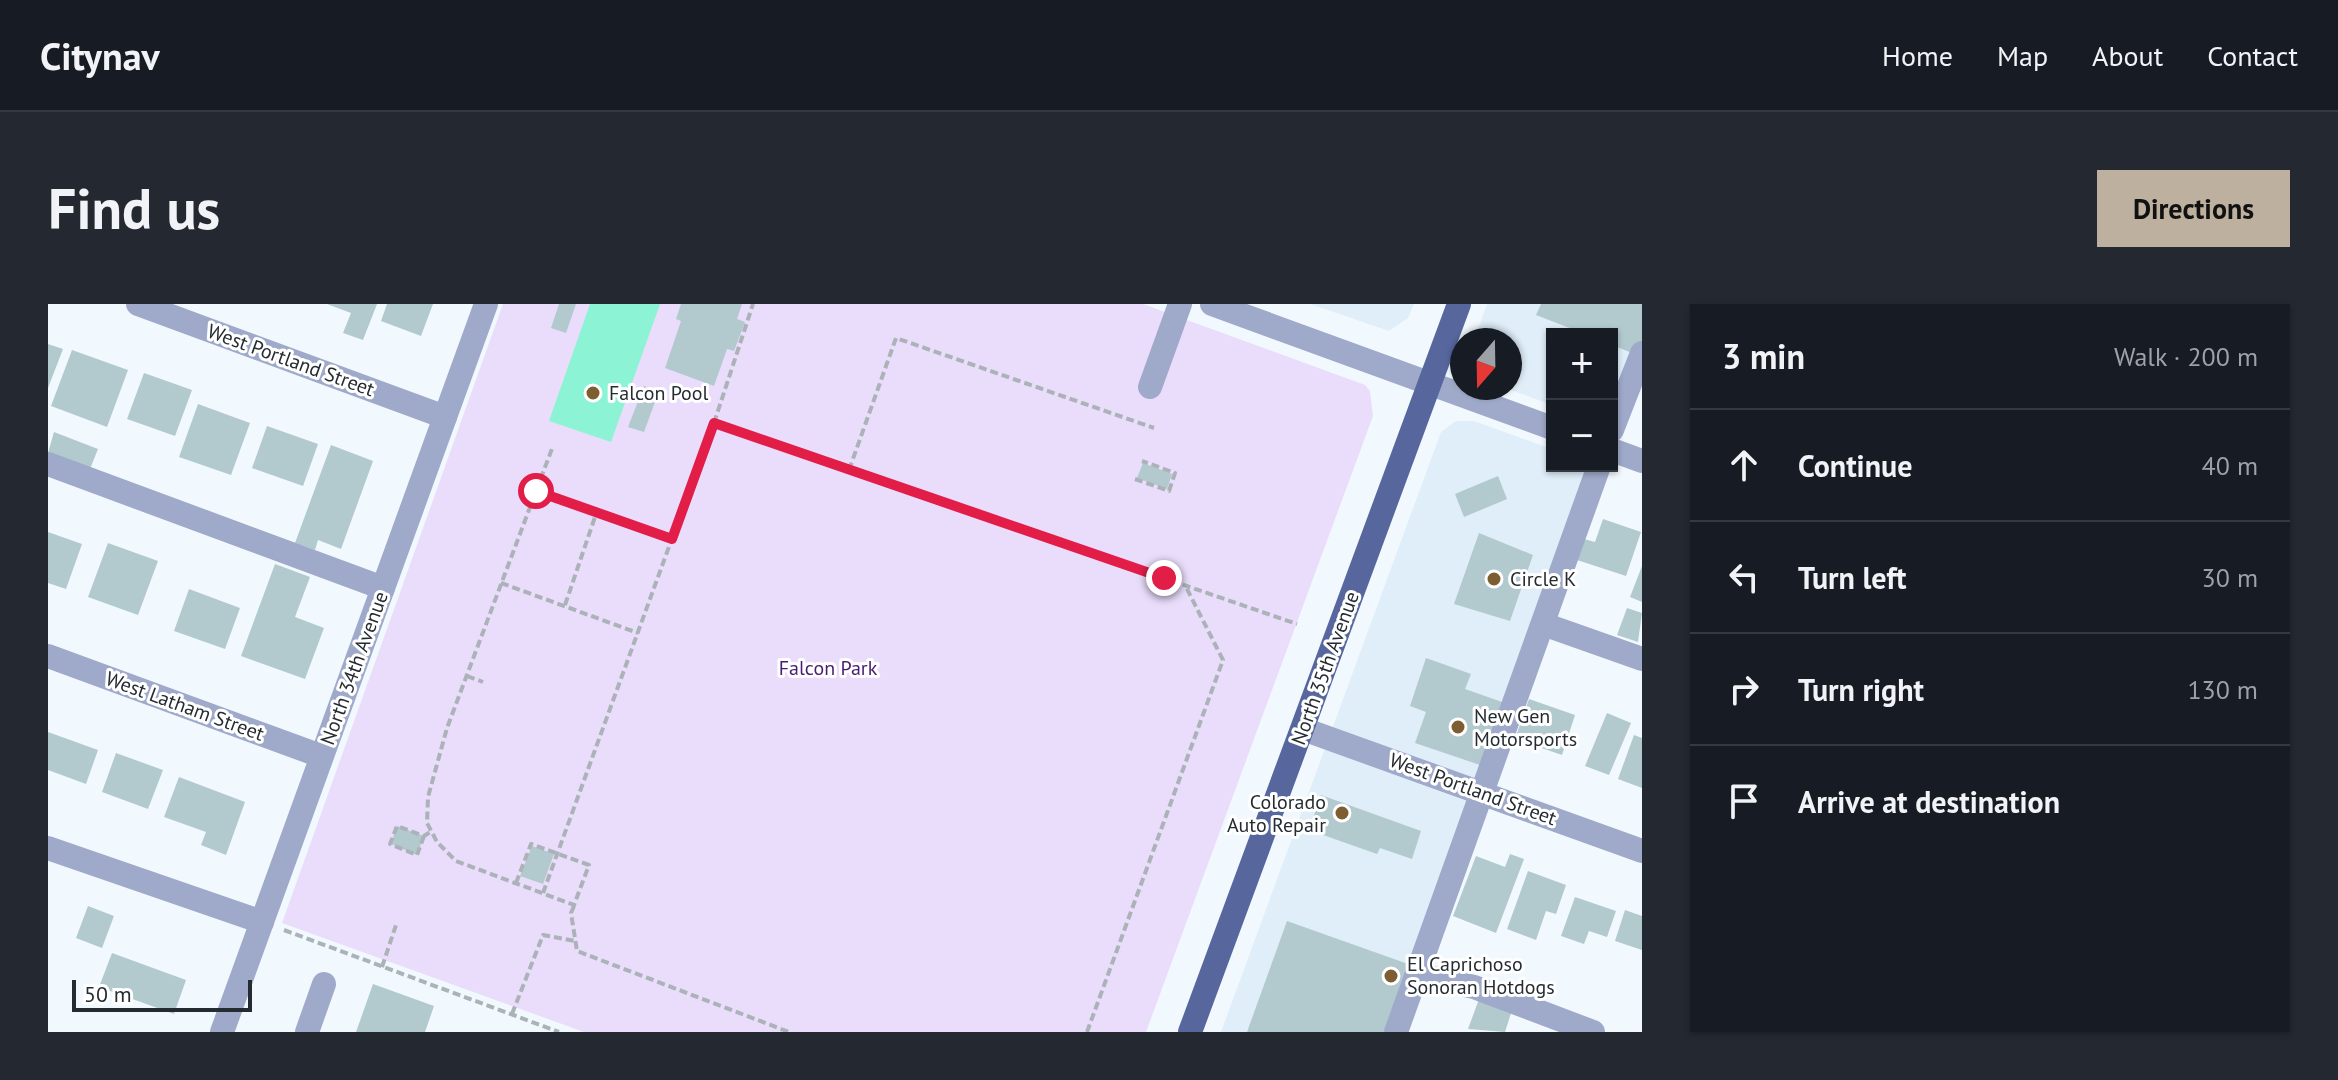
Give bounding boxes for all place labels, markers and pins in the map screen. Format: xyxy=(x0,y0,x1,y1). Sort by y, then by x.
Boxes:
place label: Falcon Pool xyxy=(609,380,709,406)
marker: Falcon Pool xyxy=(584,384,602,402)
place label: Circle K xyxy=(1510,566,1576,592)
marker: Circle K xyxy=(1485,570,1503,588)
place label: New Gen Motorsports xyxy=(1474,703,1577,752)
marker: New Gen Motorsports xyxy=(1449,718,1467,736)
place label: Colorado Auto Repair xyxy=(1227,789,1326,838)
marker: Colorado Auto Repair xyxy=(1333,804,1351,822)
place label: El Caprichoso Sonoran Hotdogs xyxy=(1407,951,1555,1000)
marker: El Caprichoso Sonoran Hotdogs xyxy=(1382,967,1400,985)

